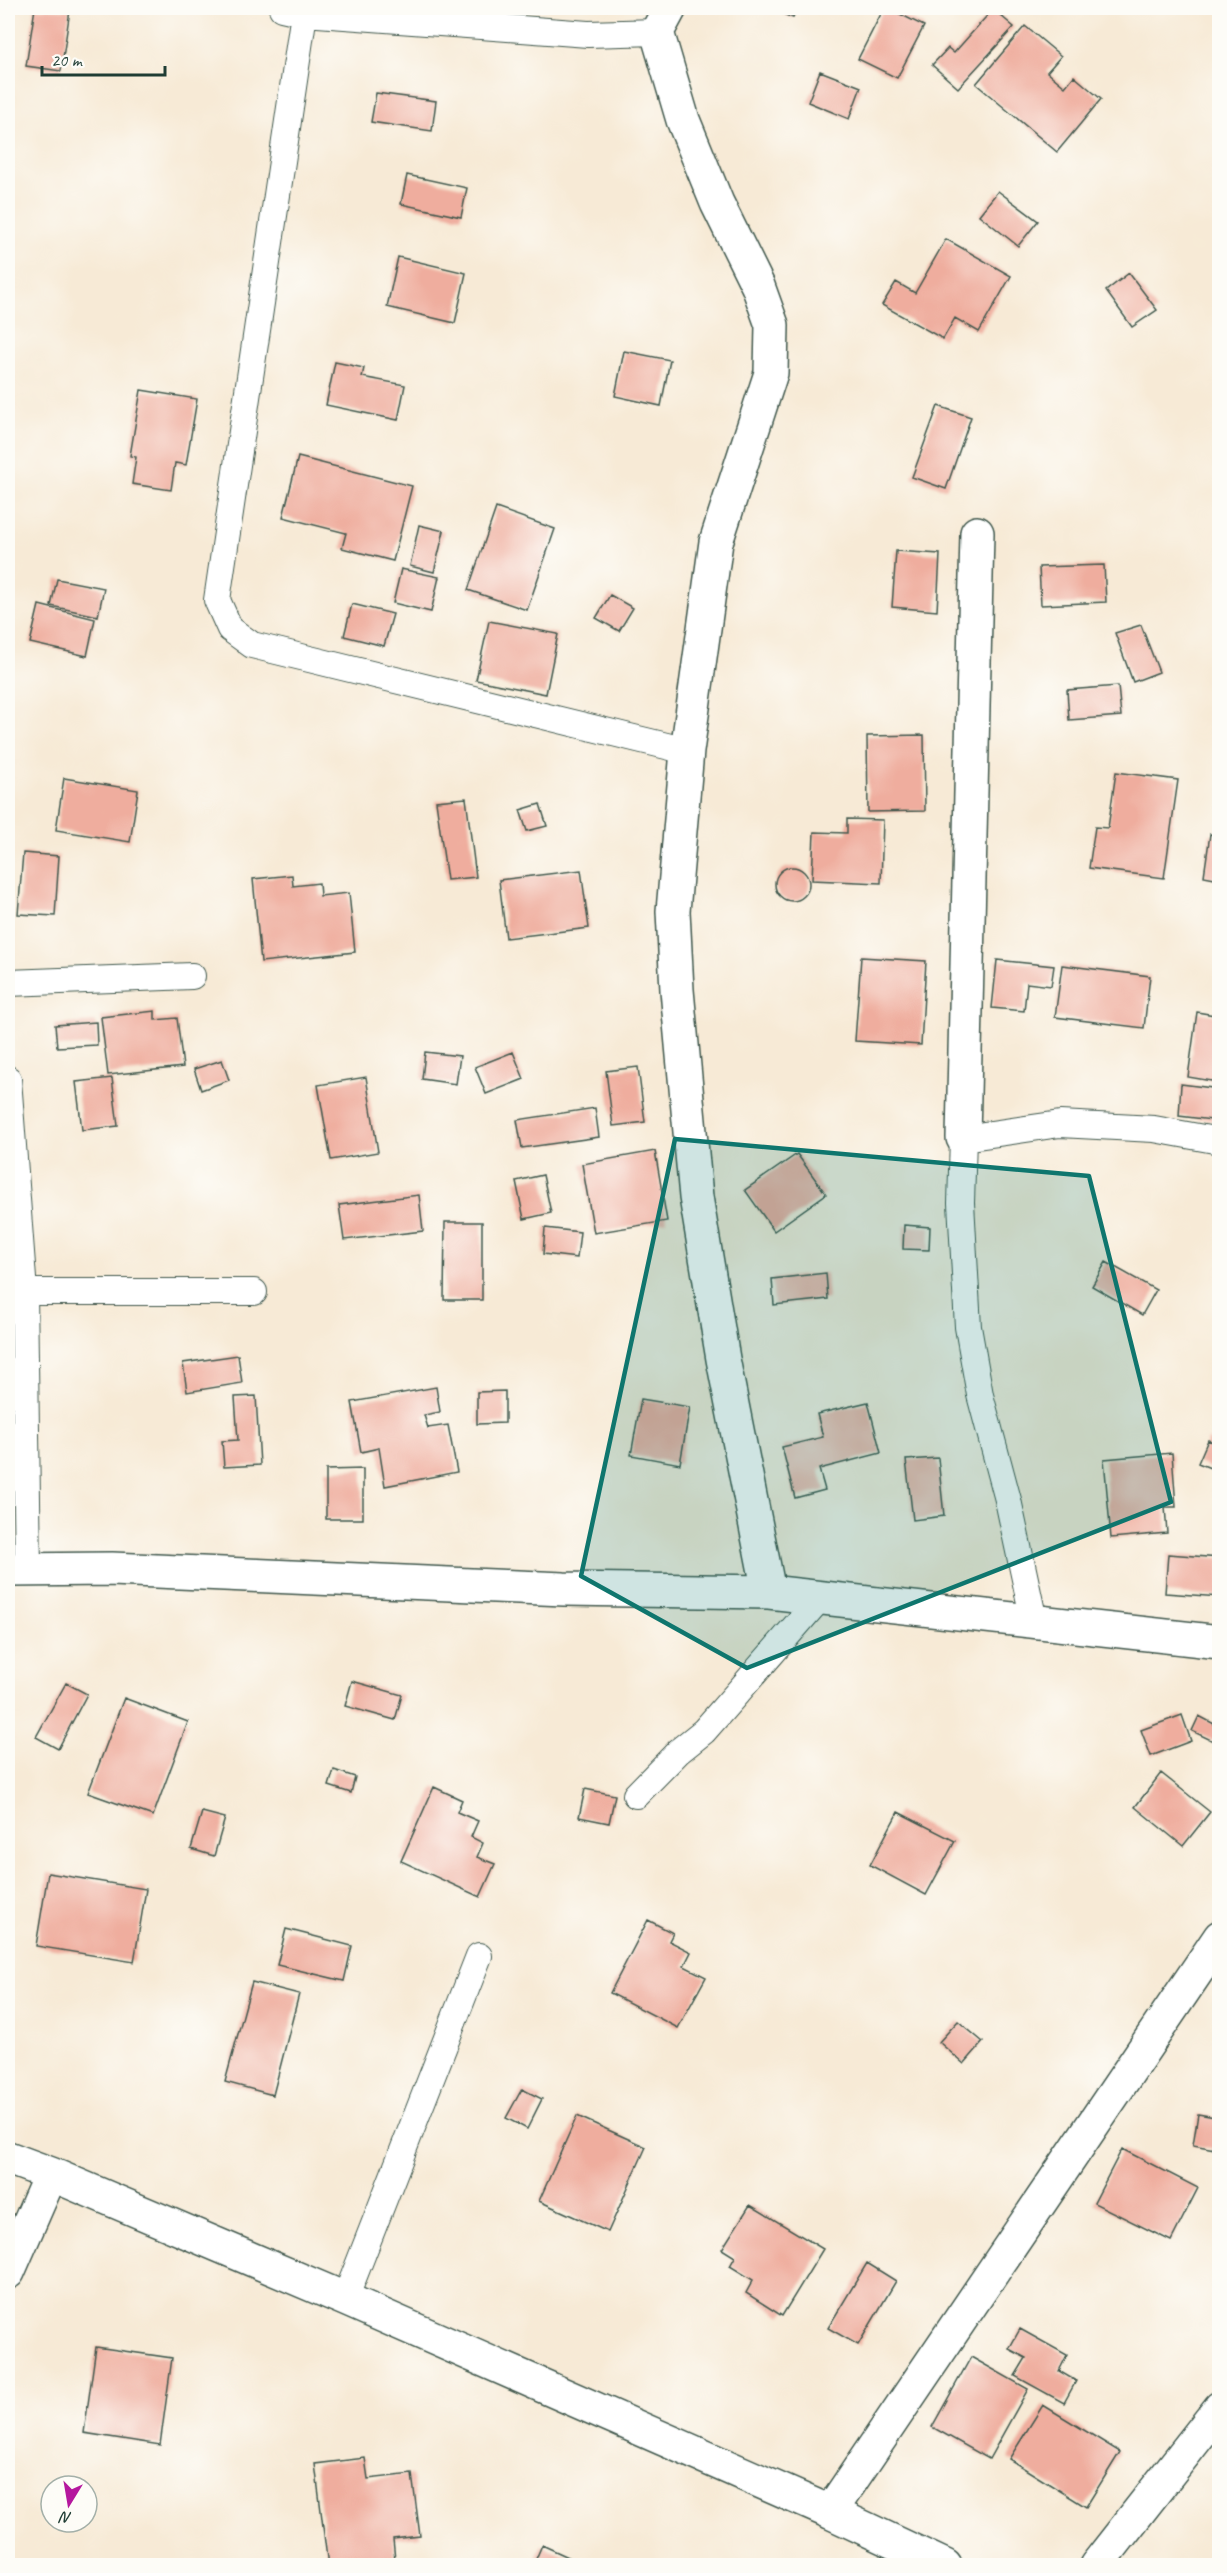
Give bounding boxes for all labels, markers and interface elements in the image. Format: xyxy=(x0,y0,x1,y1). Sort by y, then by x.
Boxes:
scale bar xyxy=(42,39,165,77)
text: 20 m xyxy=(51,49,84,71)
north arrow xyxy=(39,2474,99,2534)
text: N xyxy=(57,2506,73,2529)

